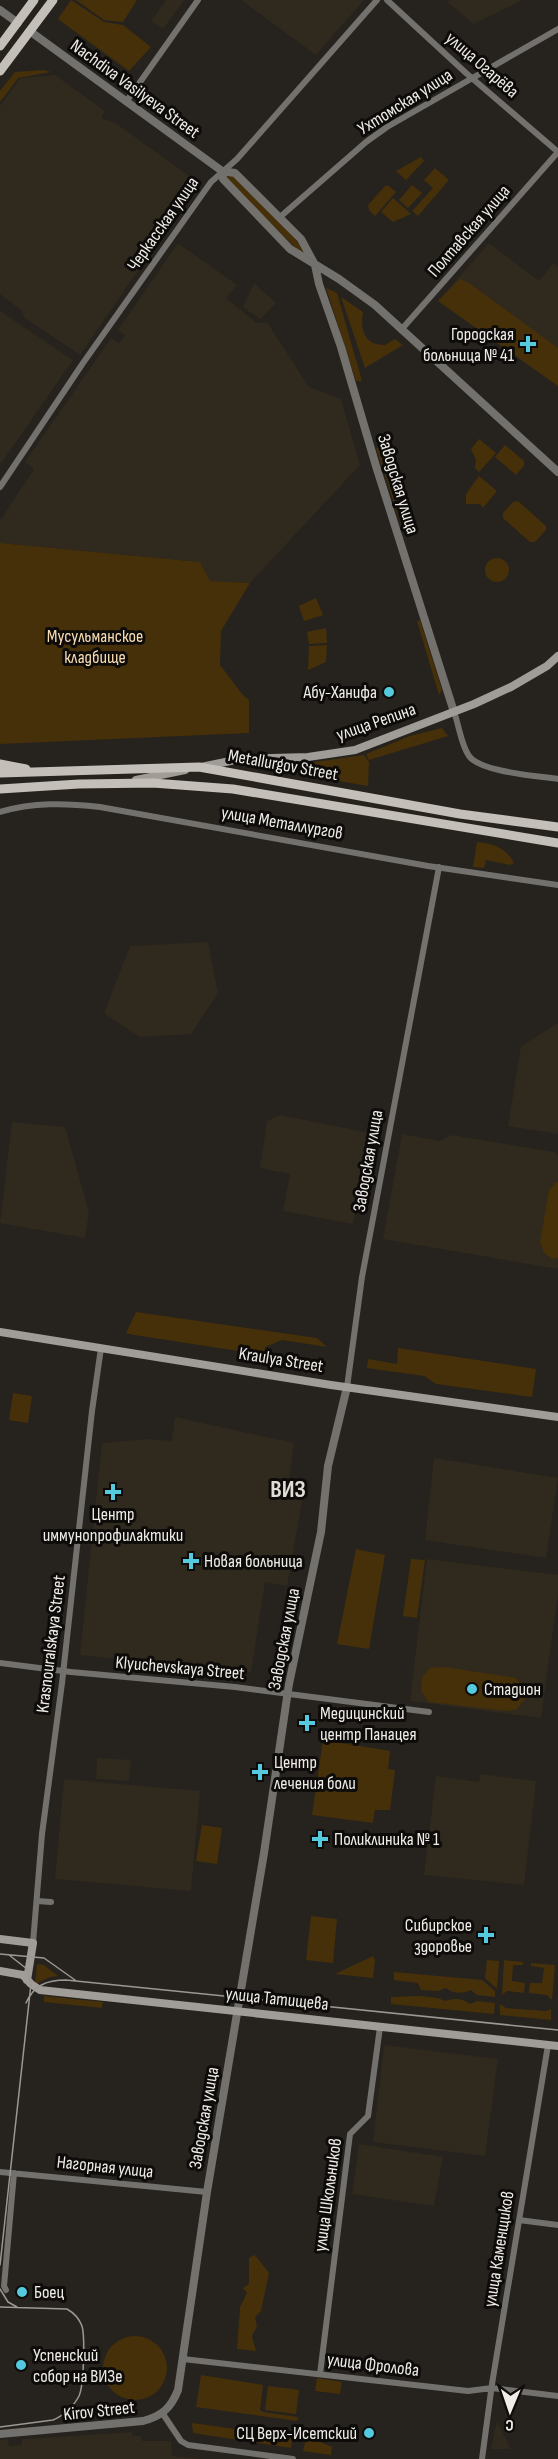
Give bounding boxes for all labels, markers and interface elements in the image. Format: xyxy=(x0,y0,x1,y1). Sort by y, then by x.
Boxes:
street label: улица Огарёва xyxy=(441,28,523,102)
street label: Nachdiva Vasilyeva Street xyxy=(66,35,204,143)
street label: Ухтомская улица xyxy=(354,65,456,139)
street label: Черкасская улица xyxy=(123,173,203,275)
street label: Полтавская улица xyxy=(423,181,515,281)
place label: Городская больница № 41 xyxy=(423,324,515,366)
marker: Городская больница № 41 xyxy=(519,335,537,353)
street label: Заводская улица xyxy=(373,432,423,536)
park label: Мусульманское кладбище xyxy=(47,626,143,668)
place label: Абу-Ханифа xyxy=(303,682,377,703)
marker: Абу-Ханифа xyxy=(382,685,396,699)
street label: улица Репина xyxy=(334,699,418,745)
street label: Metallurgov Street xyxy=(226,745,340,785)
street label: улица Металлургов xyxy=(220,802,344,844)
street label: Заводская улица xyxy=(349,1108,387,1214)
street label: Kraulya Street xyxy=(237,1343,325,1377)
district label: ВИЗ xyxy=(270,1475,306,1504)
marker: Центр иммунопрофилактики xyxy=(104,1483,122,1501)
place label: Центр иммунопрофилактики xyxy=(43,1504,183,1546)
place label: Новая больница xyxy=(204,1551,303,1572)
marker: Новая больница xyxy=(182,1552,200,1570)
street label: Krasnouralskaya Street xyxy=(32,1573,70,1714)
street label: Заводская улица xyxy=(264,1586,304,1692)
street label: Klyuchevskaya Street xyxy=(115,1652,246,1684)
place label: Стадион xyxy=(484,1679,541,1700)
marker: Стадион xyxy=(465,1682,479,1696)
place label: Медицинский центр Панацея xyxy=(320,1703,417,1745)
marker: Медицинский центр Панацея xyxy=(298,1714,316,1732)
place label: Центр лечения боли xyxy=(274,1752,356,1794)
marker: Центр лечения боли xyxy=(251,1763,269,1781)
place label: Поликлиника № 1 xyxy=(334,1829,440,1850)
marker: Поликлиника № 1 xyxy=(311,1830,329,1848)
place label: Сибирское здоровье xyxy=(405,1915,472,1957)
marker: Сибирское здоровье xyxy=(477,1926,495,1944)
street label: улица Татищева xyxy=(225,1983,330,2015)
street label: Заводская улица xyxy=(185,2065,223,2171)
street label: улица Школьников xyxy=(310,2137,346,2253)
street label: Нагорная улица xyxy=(56,2151,154,2183)
street label: улица Каменщиков xyxy=(479,2189,519,2309)
place label: Боец xyxy=(34,2282,65,2303)
marker: Боец xyxy=(15,2285,29,2299)
place label: Успенский собор на ВИЗе xyxy=(33,2345,122,2387)
street label: улица Фролова xyxy=(326,2349,420,2381)
marker: Успенский собор на ВИЗе xyxy=(14,2358,28,2372)
north arrow xyxy=(480,2381,540,2441)
street label: Kirov Street xyxy=(62,2397,136,2425)
text: С xyxy=(505,2415,514,2434)
place label: СЦ Верх-Исетский xyxy=(236,2423,357,2444)
marker: СЦ Верх-Исетский xyxy=(362,2426,376,2440)

